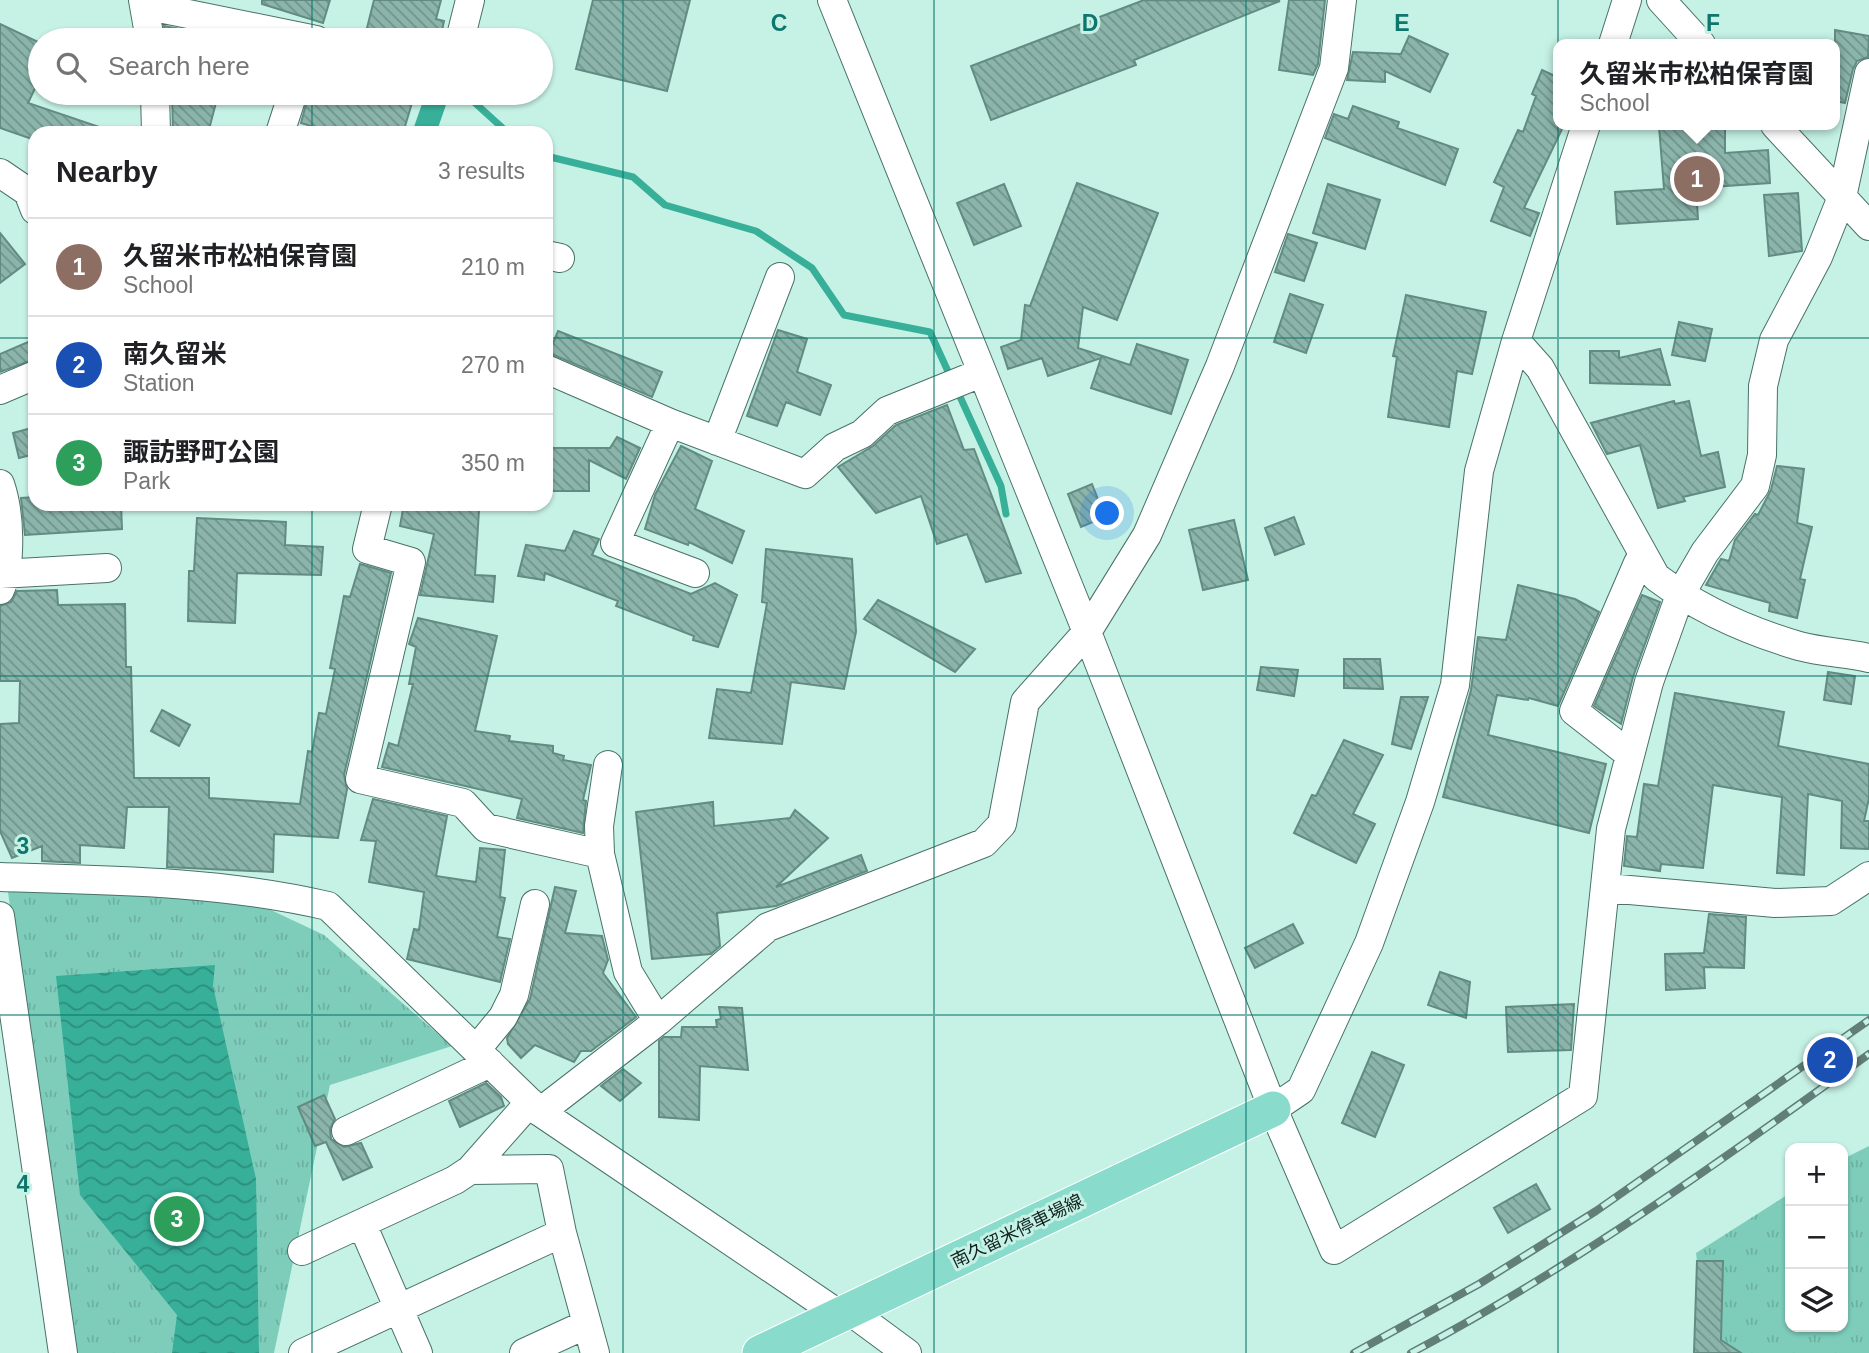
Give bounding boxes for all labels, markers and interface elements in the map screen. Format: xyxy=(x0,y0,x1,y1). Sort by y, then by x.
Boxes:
text: C xyxy=(771,10,787,36)
text: D xyxy=(1082,10,1098,36)
text: E xyxy=(1394,10,1410,36)
text: F xyxy=(1706,10,1720,36)
search box xyxy=(28,28,553,105)
popup xyxy=(1553,39,1840,130)
icon: search xyxy=(52,48,90,86)
text: Search here xyxy=(108,51,250,81)
text: 久留米市松柏保育園 xyxy=(1579,59,1814,89)
text: School xyxy=(1579,90,1650,116)
pin: 1 xyxy=(1674,153,1720,205)
text: Nearby xyxy=(56,155,158,188)
text: 3 results xyxy=(438,158,525,184)
text: 久留米市松柏保育園 xyxy=(123,241,357,271)
text: 1 xyxy=(73,254,85,280)
text: 210 m xyxy=(461,254,525,280)
text: School xyxy=(123,272,193,298)
text: 南久留米 xyxy=(123,339,227,369)
text: 2 xyxy=(73,352,85,378)
text: 270 m xyxy=(461,352,525,378)
text: Station xyxy=(123,370,195,396)
text: 諏訪野町公園 xyxy=(123,437,279,467)
text: 3 xyxy=(73,450,85,476)
text: 350 m xyxy=(461,450,525,476)
text: Park xyxy=(123,468,170,494)
your location xyxy=(1090,496,1124,530)
text: 3 xyxy=(17,833,29,859)
pin: 2 xyxy=(1807,1034,1853,1086)
map controls xyxy=(1785,1143,1848,1332)
button: + xyxy=(1785,1143,1848,1206)
text: 4 xyxy=(17,1171,30,1197)
street label: 南久留米停車場線 xyxy=(948,1190,1086,1272)
pin: 3 xyxy=(154,1193,200,1245)
button: − xyxy=(1785,1206,1848,1269)
button: layers xyxy=(1785,1269,1848,1332)

